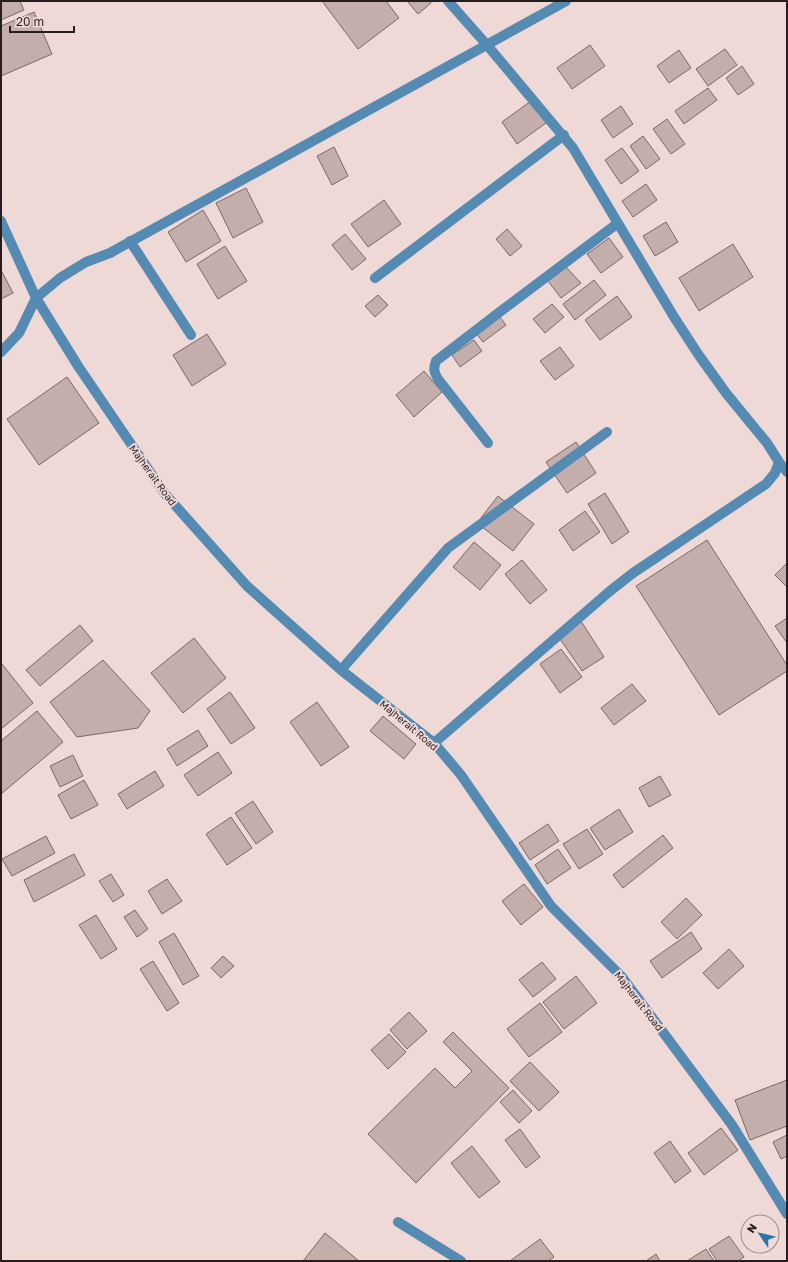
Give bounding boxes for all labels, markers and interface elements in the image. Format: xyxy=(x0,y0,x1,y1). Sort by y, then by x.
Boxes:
scale bar xyxy=(10,8,74,34)
text: 20 m xyxy=(16,14,44,29)
street label: Majherait Road xyxy=(127,442,179,508)
street label: Majherait Road xyxy=(378,697,440,753)
street label: Majherait Road xyxy=(612,969,666,1033)
north arrow xyxy=(740,1214,780,1254)
text: N xyxy=(744,1221,759,1235)

